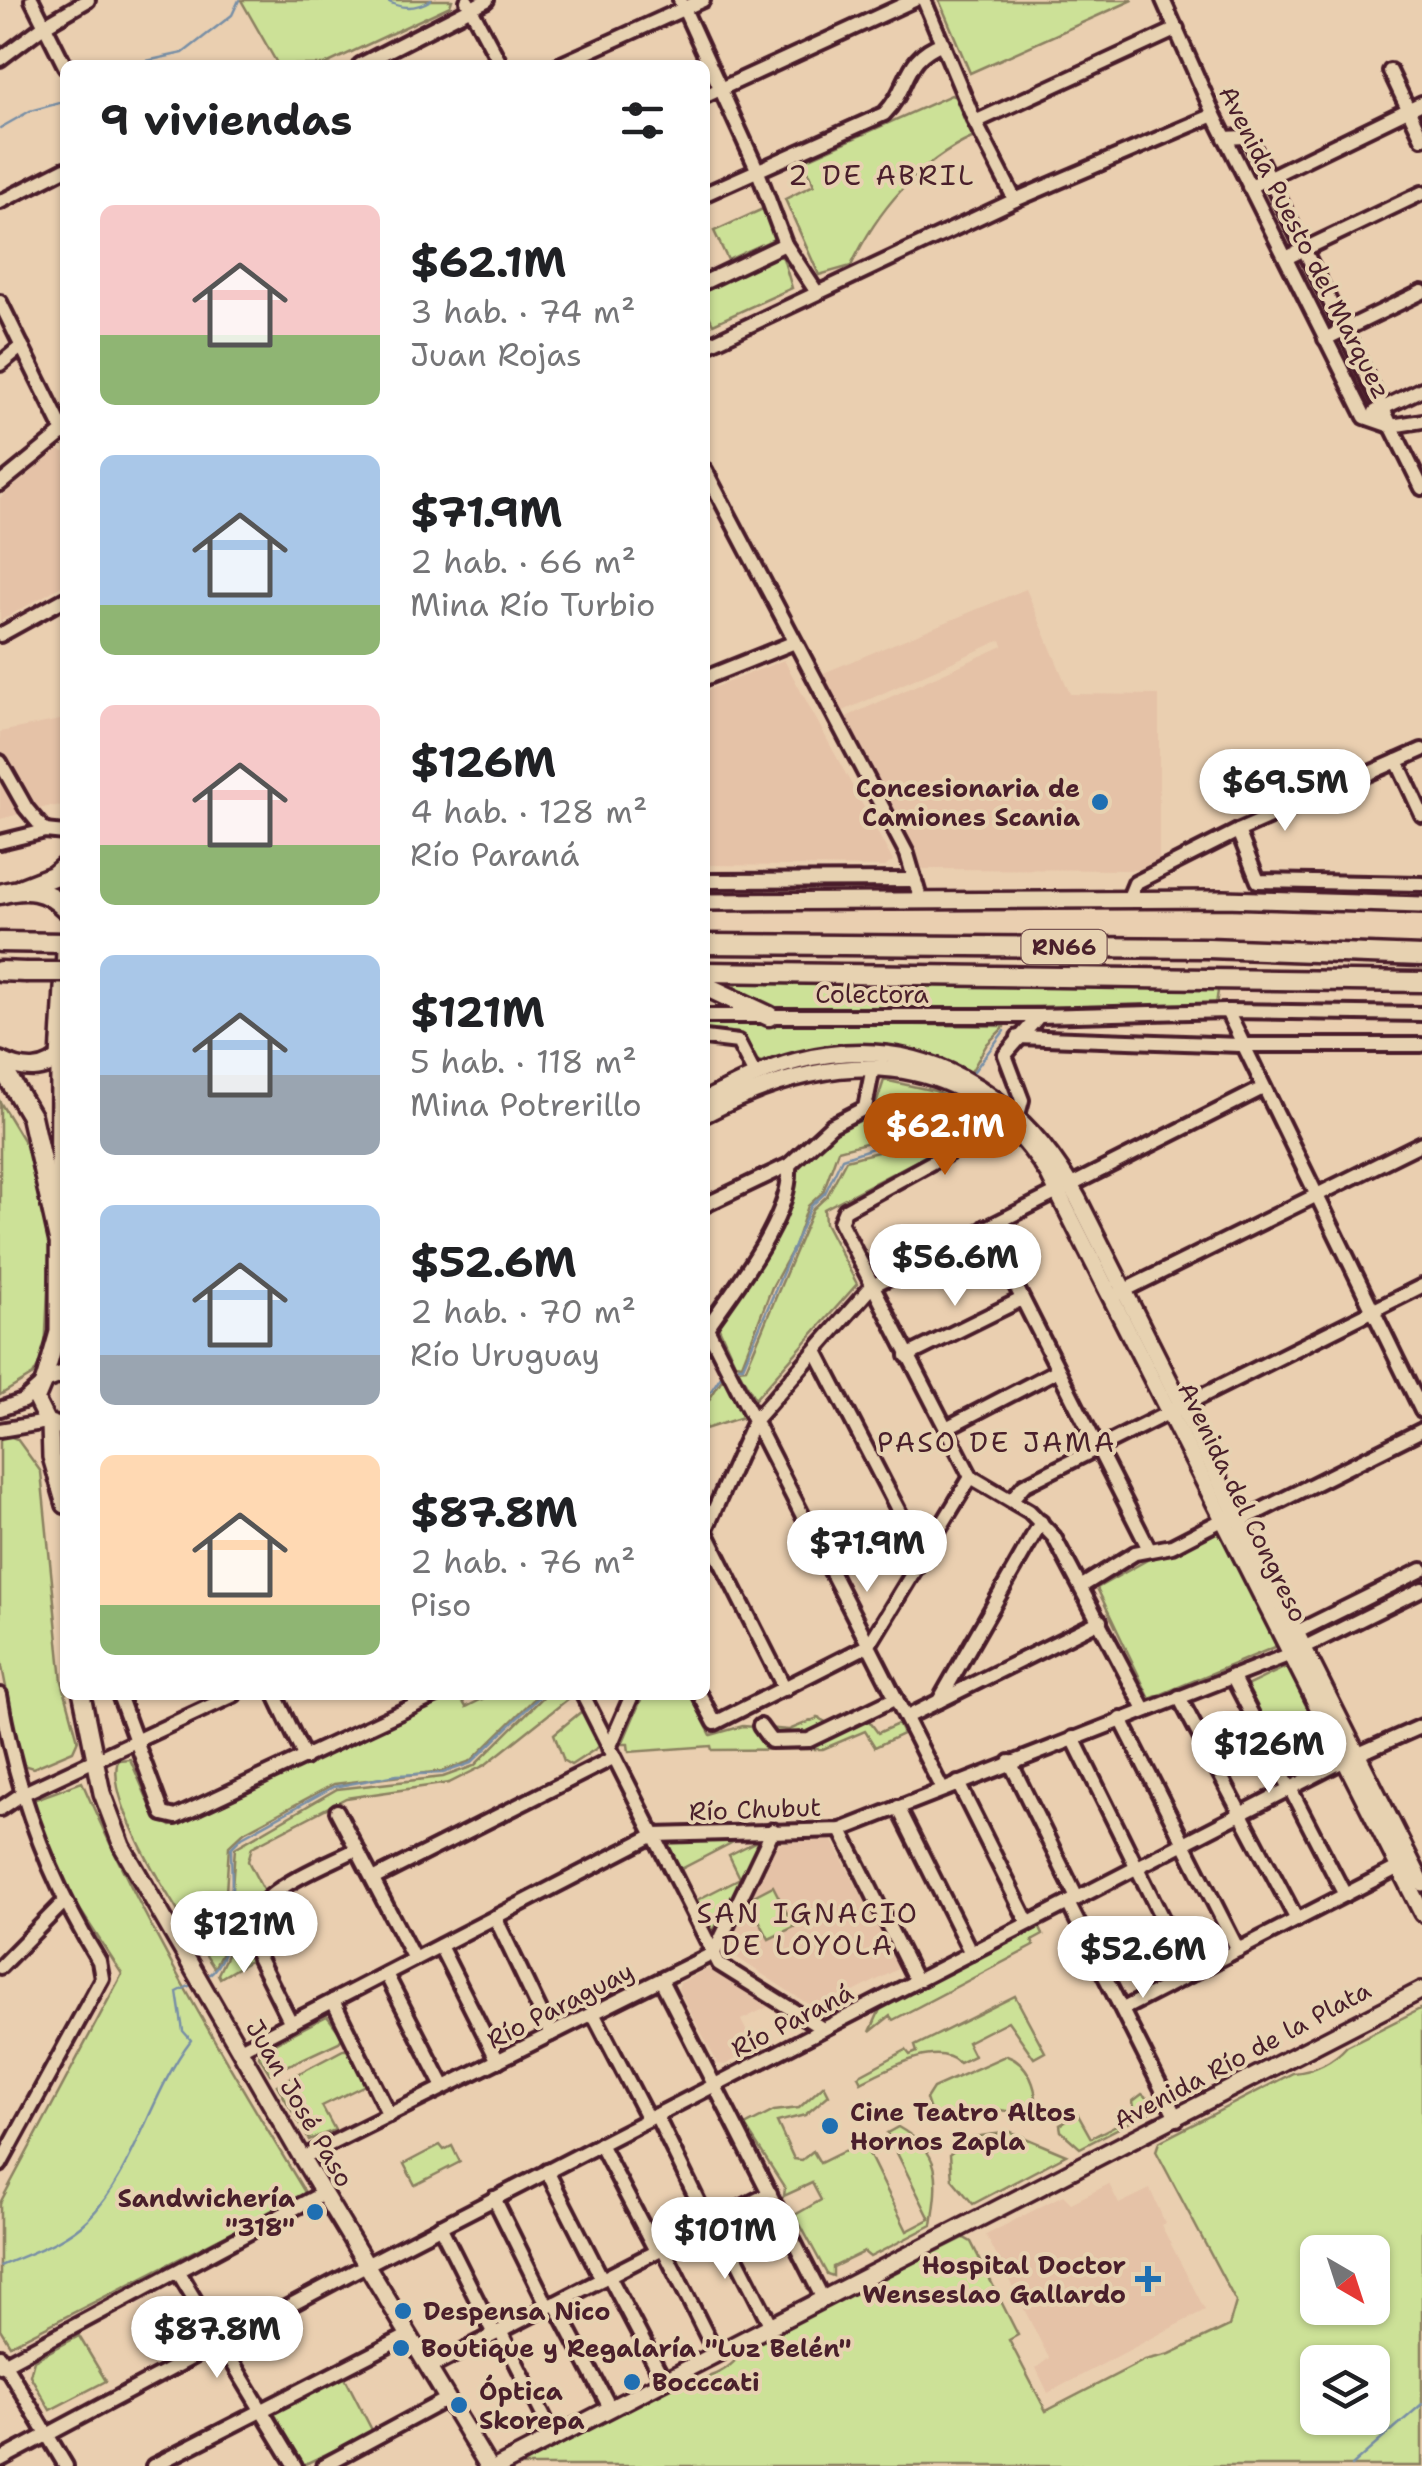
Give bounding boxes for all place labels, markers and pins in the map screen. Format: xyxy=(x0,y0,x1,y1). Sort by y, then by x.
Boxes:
pin: $69.5M xyxy=(1204,749,1366,834)
place label: Concesionaria de Camiones Scania xyxy=(856,771,1080,834)
marker: Concesionaria de Camiones Scania xyxy=(1089,791,1111,813)
pin: $62.1M xyxy=(864,1093,1026,1178)
pin: $56.6M xyxy=(874,1224,1036,1309)
pin: $71.9M xyxy=(786,1510,948,1595)
pin: $126M xyxy=(1199,1711,1339,1796)
pin: $121M xyxy=(174,1891,314,1976)
pin: $52.6M xyxy=(1062,1916,1224,2001)
place label: Cine Teatro Altos Hornos Zapla xyxy=(850,2095,1076,2158)
marker: Cine Teatro Altos Hornos Zapla xyxy=(819,2115,841,2137)
place label: Sandwichería "318" xyxy=(118,2181,295,2244)
pin: $101M xyxy=(655,2197,795,2282)
marker: Sandwichería "318" xyxy=(304,2201,326,2223)
place label: Hospital Doctor Wenseslao Gallardo xyxy=(862,2248,1126,2311)
marker: Hospital Doctor Wenseslao Gallardo xyxy=(1135,2266,1161,2292)
place label: Despensa Nico xyxy=(423,2294,611,2328)
pin: $87.8M xyxy=(136,2296,298,2381)
marker: Despensa Nico xyxy=(392,2300,414,2322)
place label: Boutique y Regalaría "Luz Belén" xyxy=(421,2331,852,2365)
marker: Boutique y Regalaría "Luz Belén" xyxy=(390,2337,412,2359)
place label: Bocccati xyxy=(652,2365,760,2399)
marker: Bocccati xyxy=(621,2371,643,2393)
place label: Óptica Skorepa xyxy=(479,2374,585,2437)
marker: Óptica Skorepa xyxy=(448,2394,470,2416)

